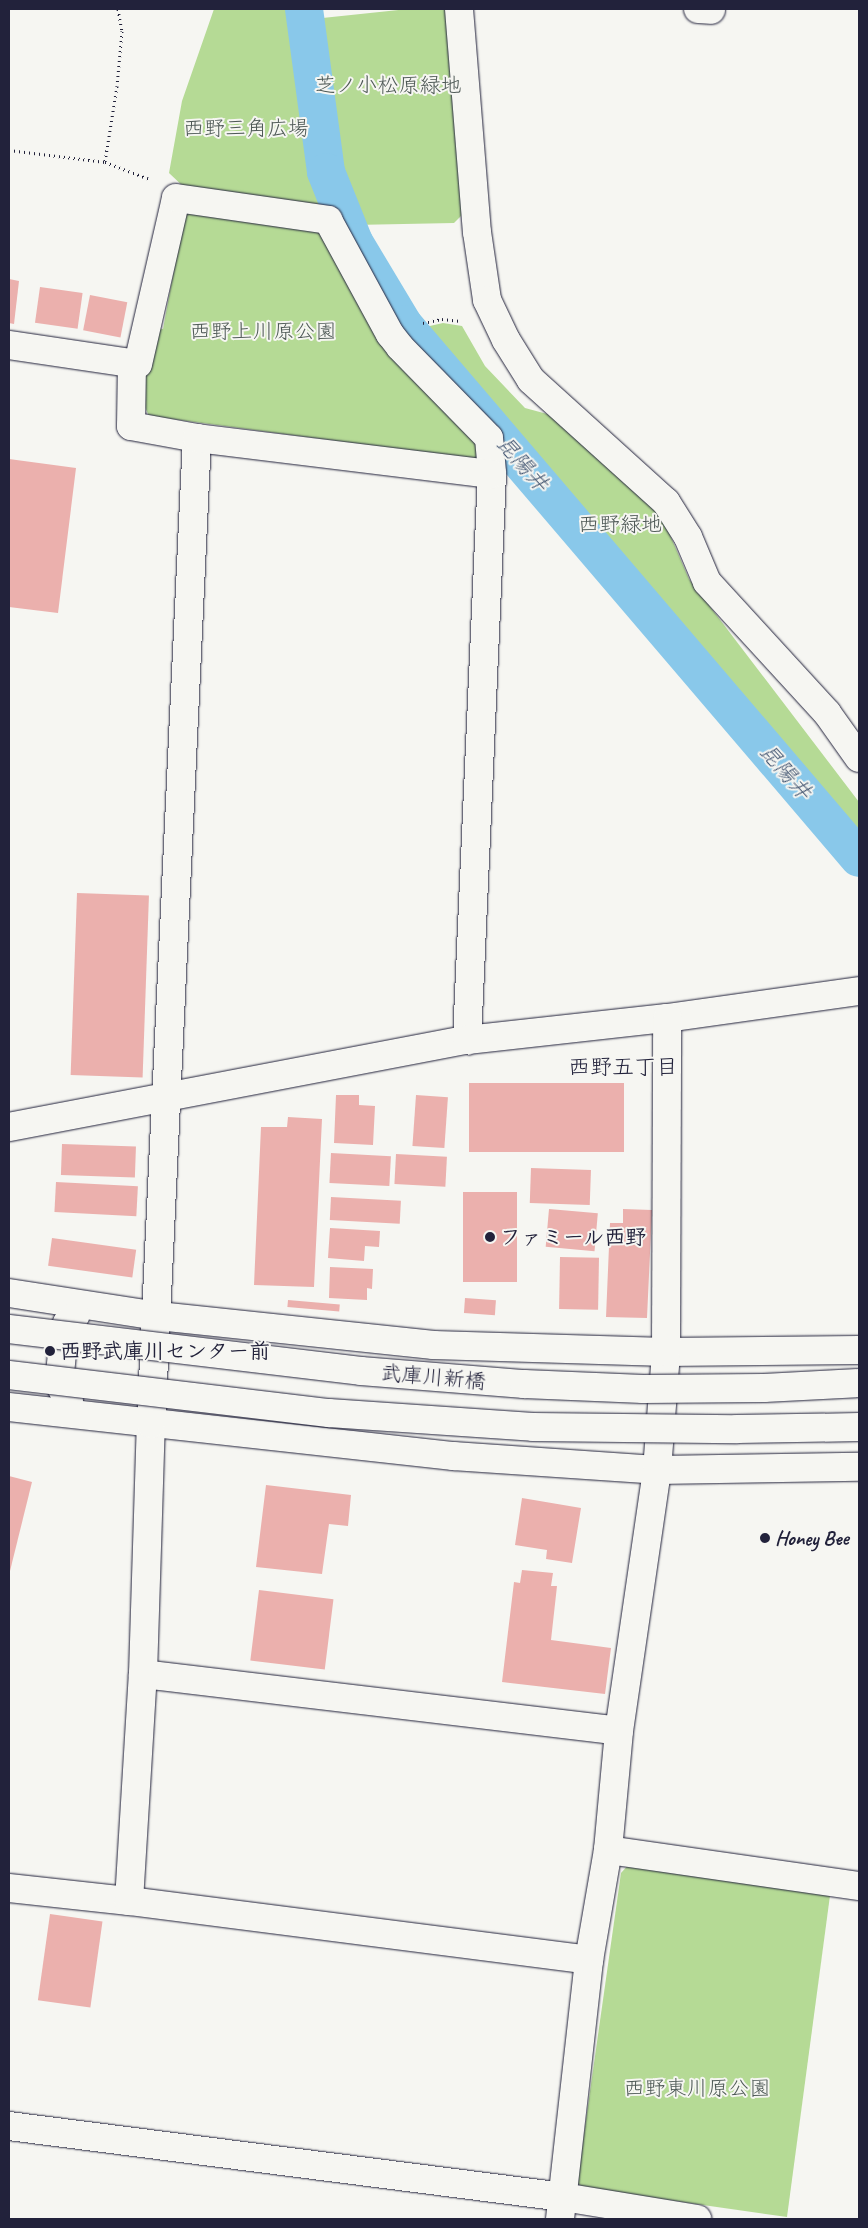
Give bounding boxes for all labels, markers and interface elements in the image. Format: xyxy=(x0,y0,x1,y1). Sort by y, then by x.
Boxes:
park label: 芝ノ小松原緑地 xyxy=(315,72,461,98)
park label: 西野三角広場 xyxy=(183,115,309,141)
park label: 西野上川原公園 xyxy=(190,318,336,344)
water label: 昆陽井 xyxy=(490,430,554,498)
park label: 西野緑地 xyxy=(578,511,662,537)
water label: 昆陽井 xyxy=(753,738,817,806)
district label: 西野五丁目 xyxy=(568,1055,678,1081)
place label: ファミール西野 xyxy=(500,1224,647,1250)
marker: ファミール西野 xyxy=(484,1231,496,1243)
place label: 西野武庫川センター前 xyxy=(60,1338,270,1364)
marker: 西野武庫川センター前 xyxy=(44,1345,56,1357)
street label: 武庫川新橋 xyxy=(380,1360,486,1394)
place label: Honey Bee xyxy=(775,1525,849,1551)
marker: Honey Bee xyxy=(759,1532,771,1544)
park label: 西野東川原公園 xyxy=(624,2075,770,2101)

